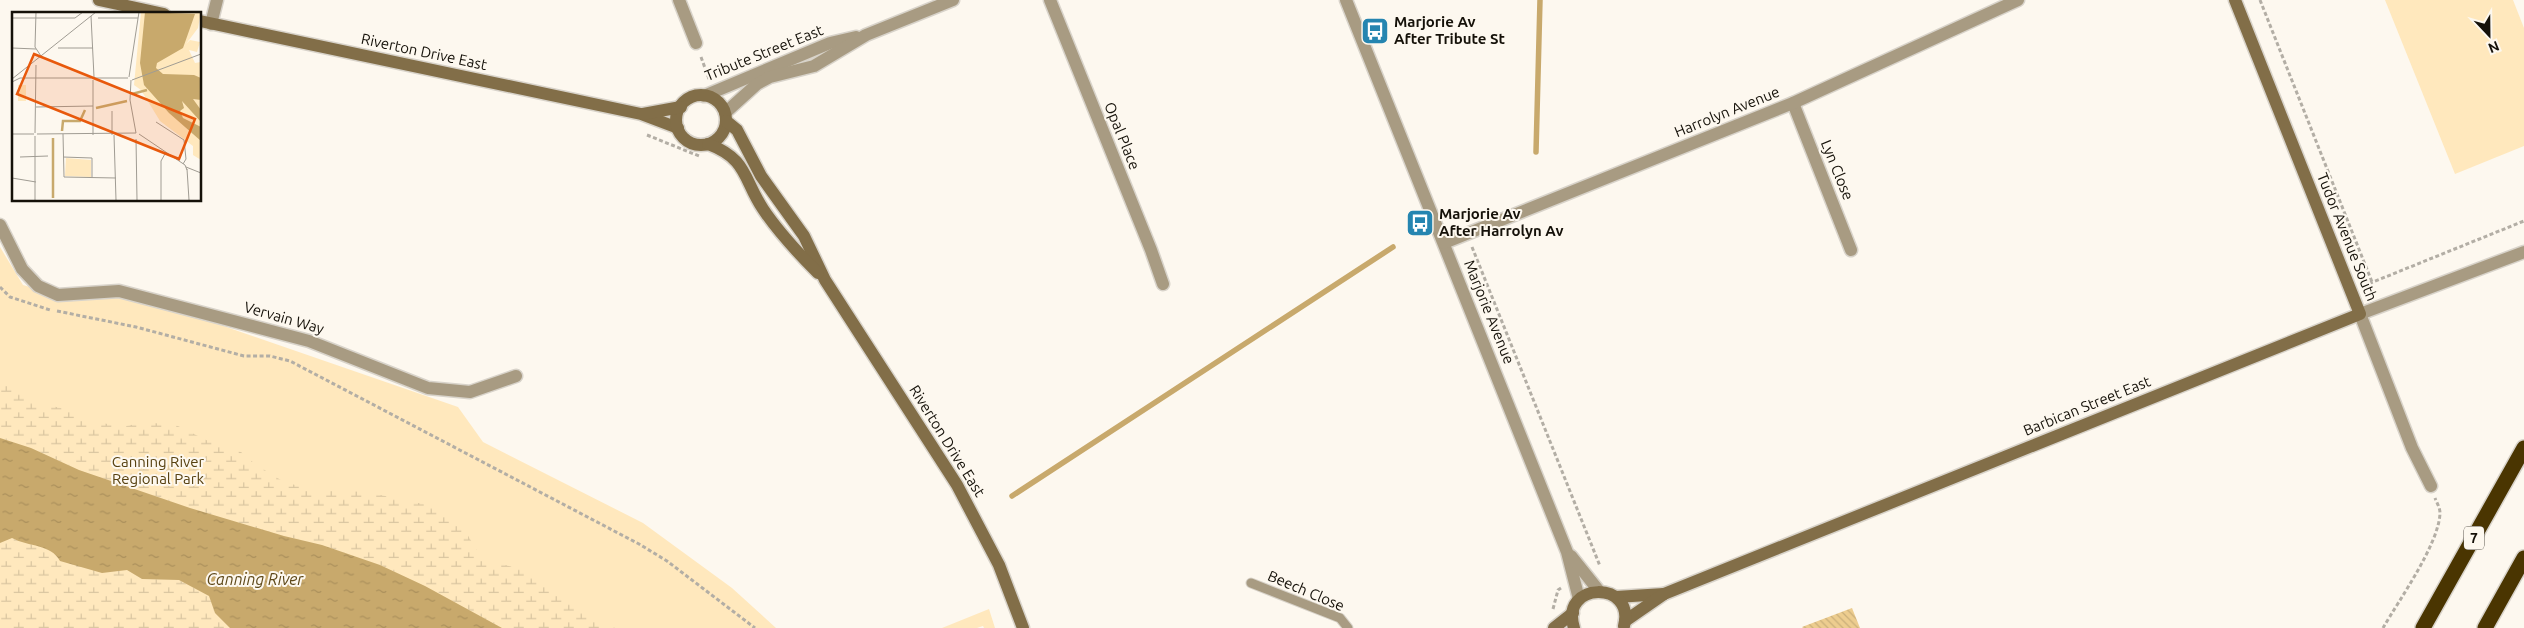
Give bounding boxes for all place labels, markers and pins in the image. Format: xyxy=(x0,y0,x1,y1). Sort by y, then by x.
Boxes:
place label: Marjorie Av After Tribute St xyxy=(1394,13,1505,47)
bus stop icon: Marjorie Av After Tribute St xyxy=(1360,16,1390,46)
place label: Marjorie Av After Harrolyn Av xyxy=(1439,205,1563,239)
bus stop icon: Marjorie Av After Harrolyn Av xyxy=(1405,208,1435,238)

